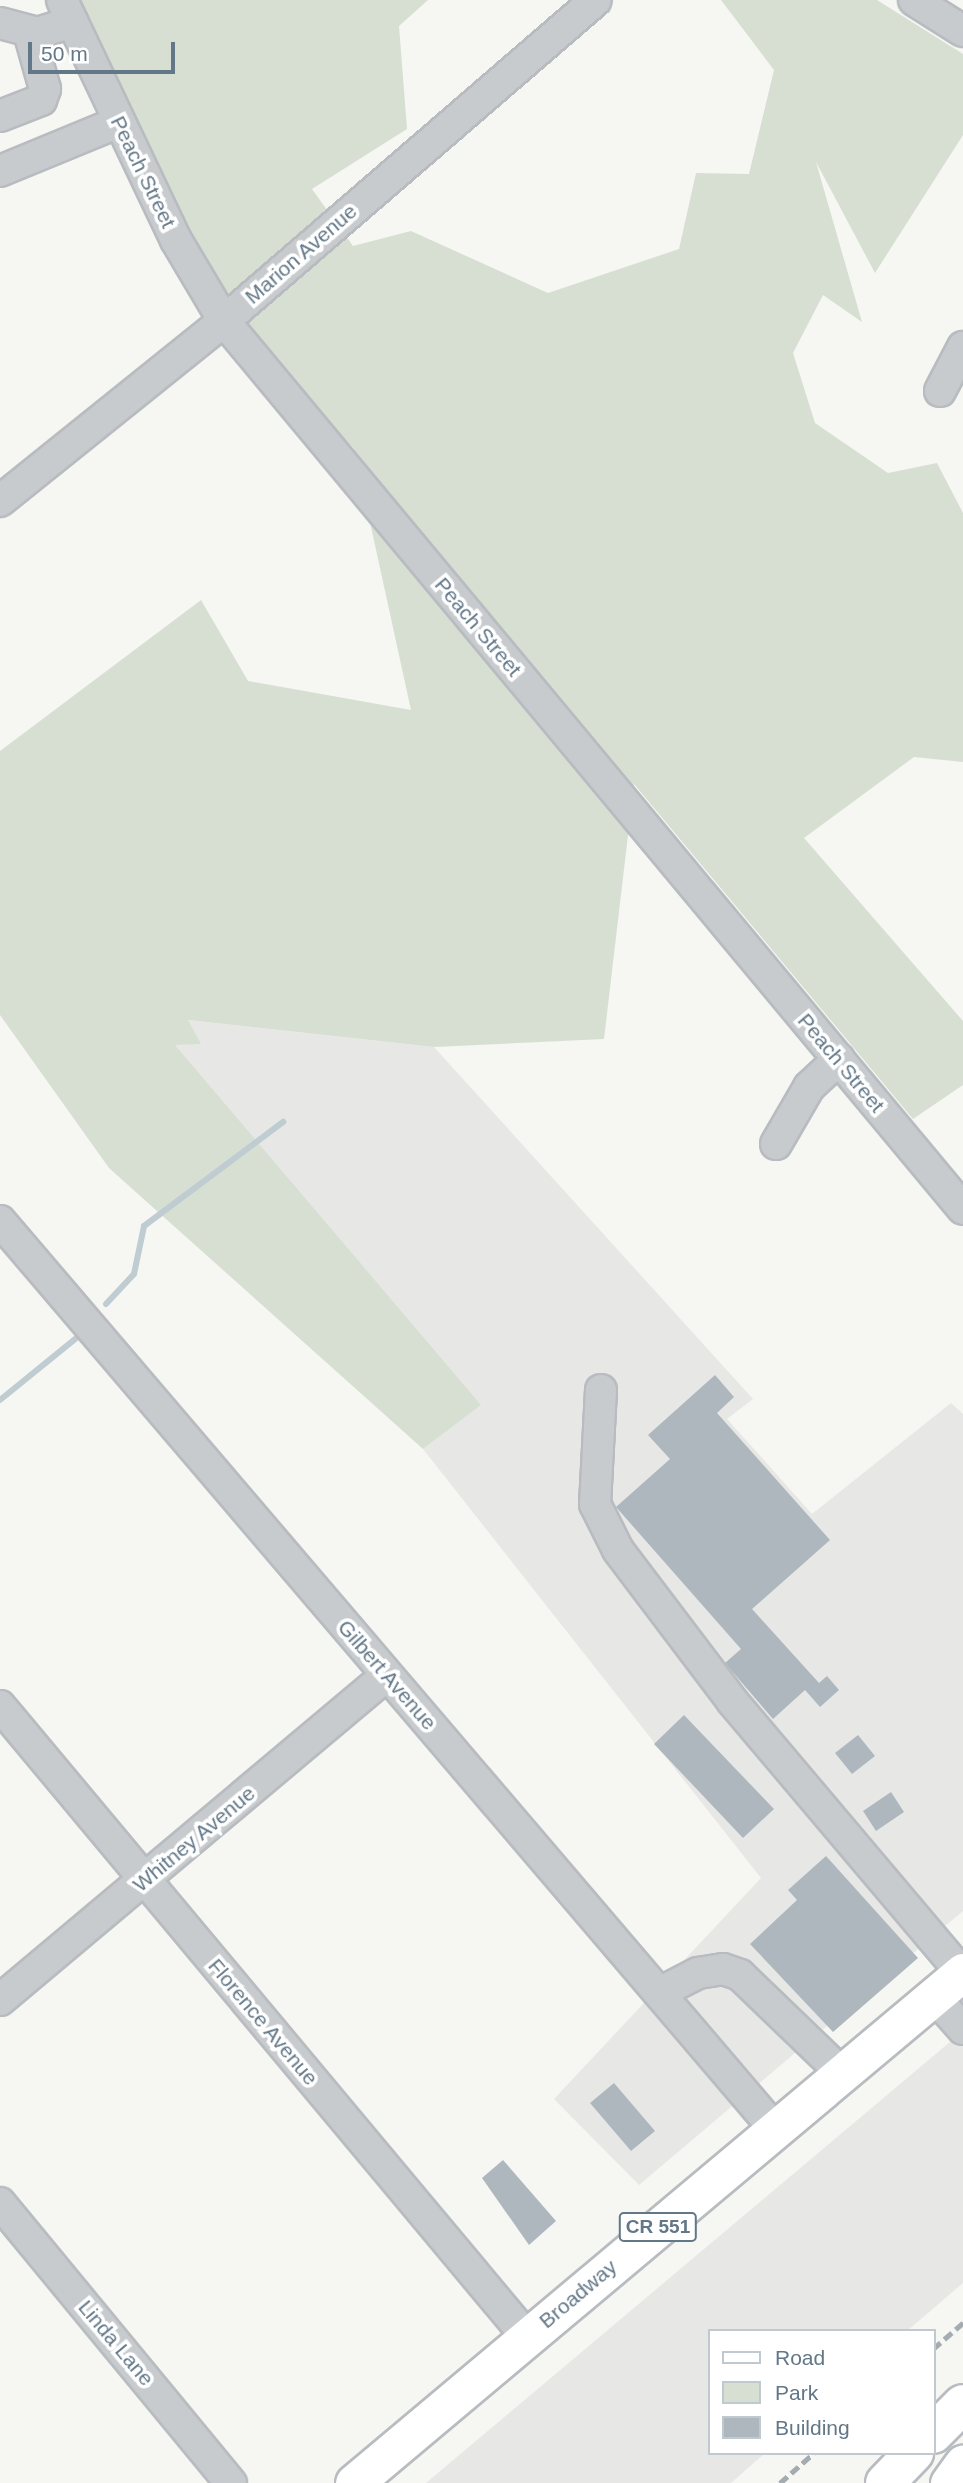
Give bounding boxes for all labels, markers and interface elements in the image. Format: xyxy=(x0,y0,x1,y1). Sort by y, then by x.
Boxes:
scale bar xyxy=(32,28,178,72)
text: 50 m xyxy=(41,42,88,65)
street label: Peach Street xyxy=(105,112,181,232)
street label: Marion Avenue xyxy=(240,198,362,310)
street label: Peach Street xyxy=(429,572,527,682)
street label: Peach Street xyxy=(792,1008,890,1118)
street label: Gilbert Avenue xyxy=(332,1614,442,1736)
street label: Whitney Avenue xyxy=(127,1780,261,1898)
street label: Florence Avenue xyxy=(202,1953,324,2091)
road number: CR 551 xyxy=(618,2212,698,2242)
street label: Broadway xyxy=(534,2254,622,2334)
street label: Linda Lane xyxy=(73,2295,159,2391)
legend xyxy=(708,2329,935,2455)
text: Road xyxy=(775,2346,825,2369)
text: Park xyxy=(775,2381,818,2404)
text: Building xyxy=(775,2416,850,2439)

